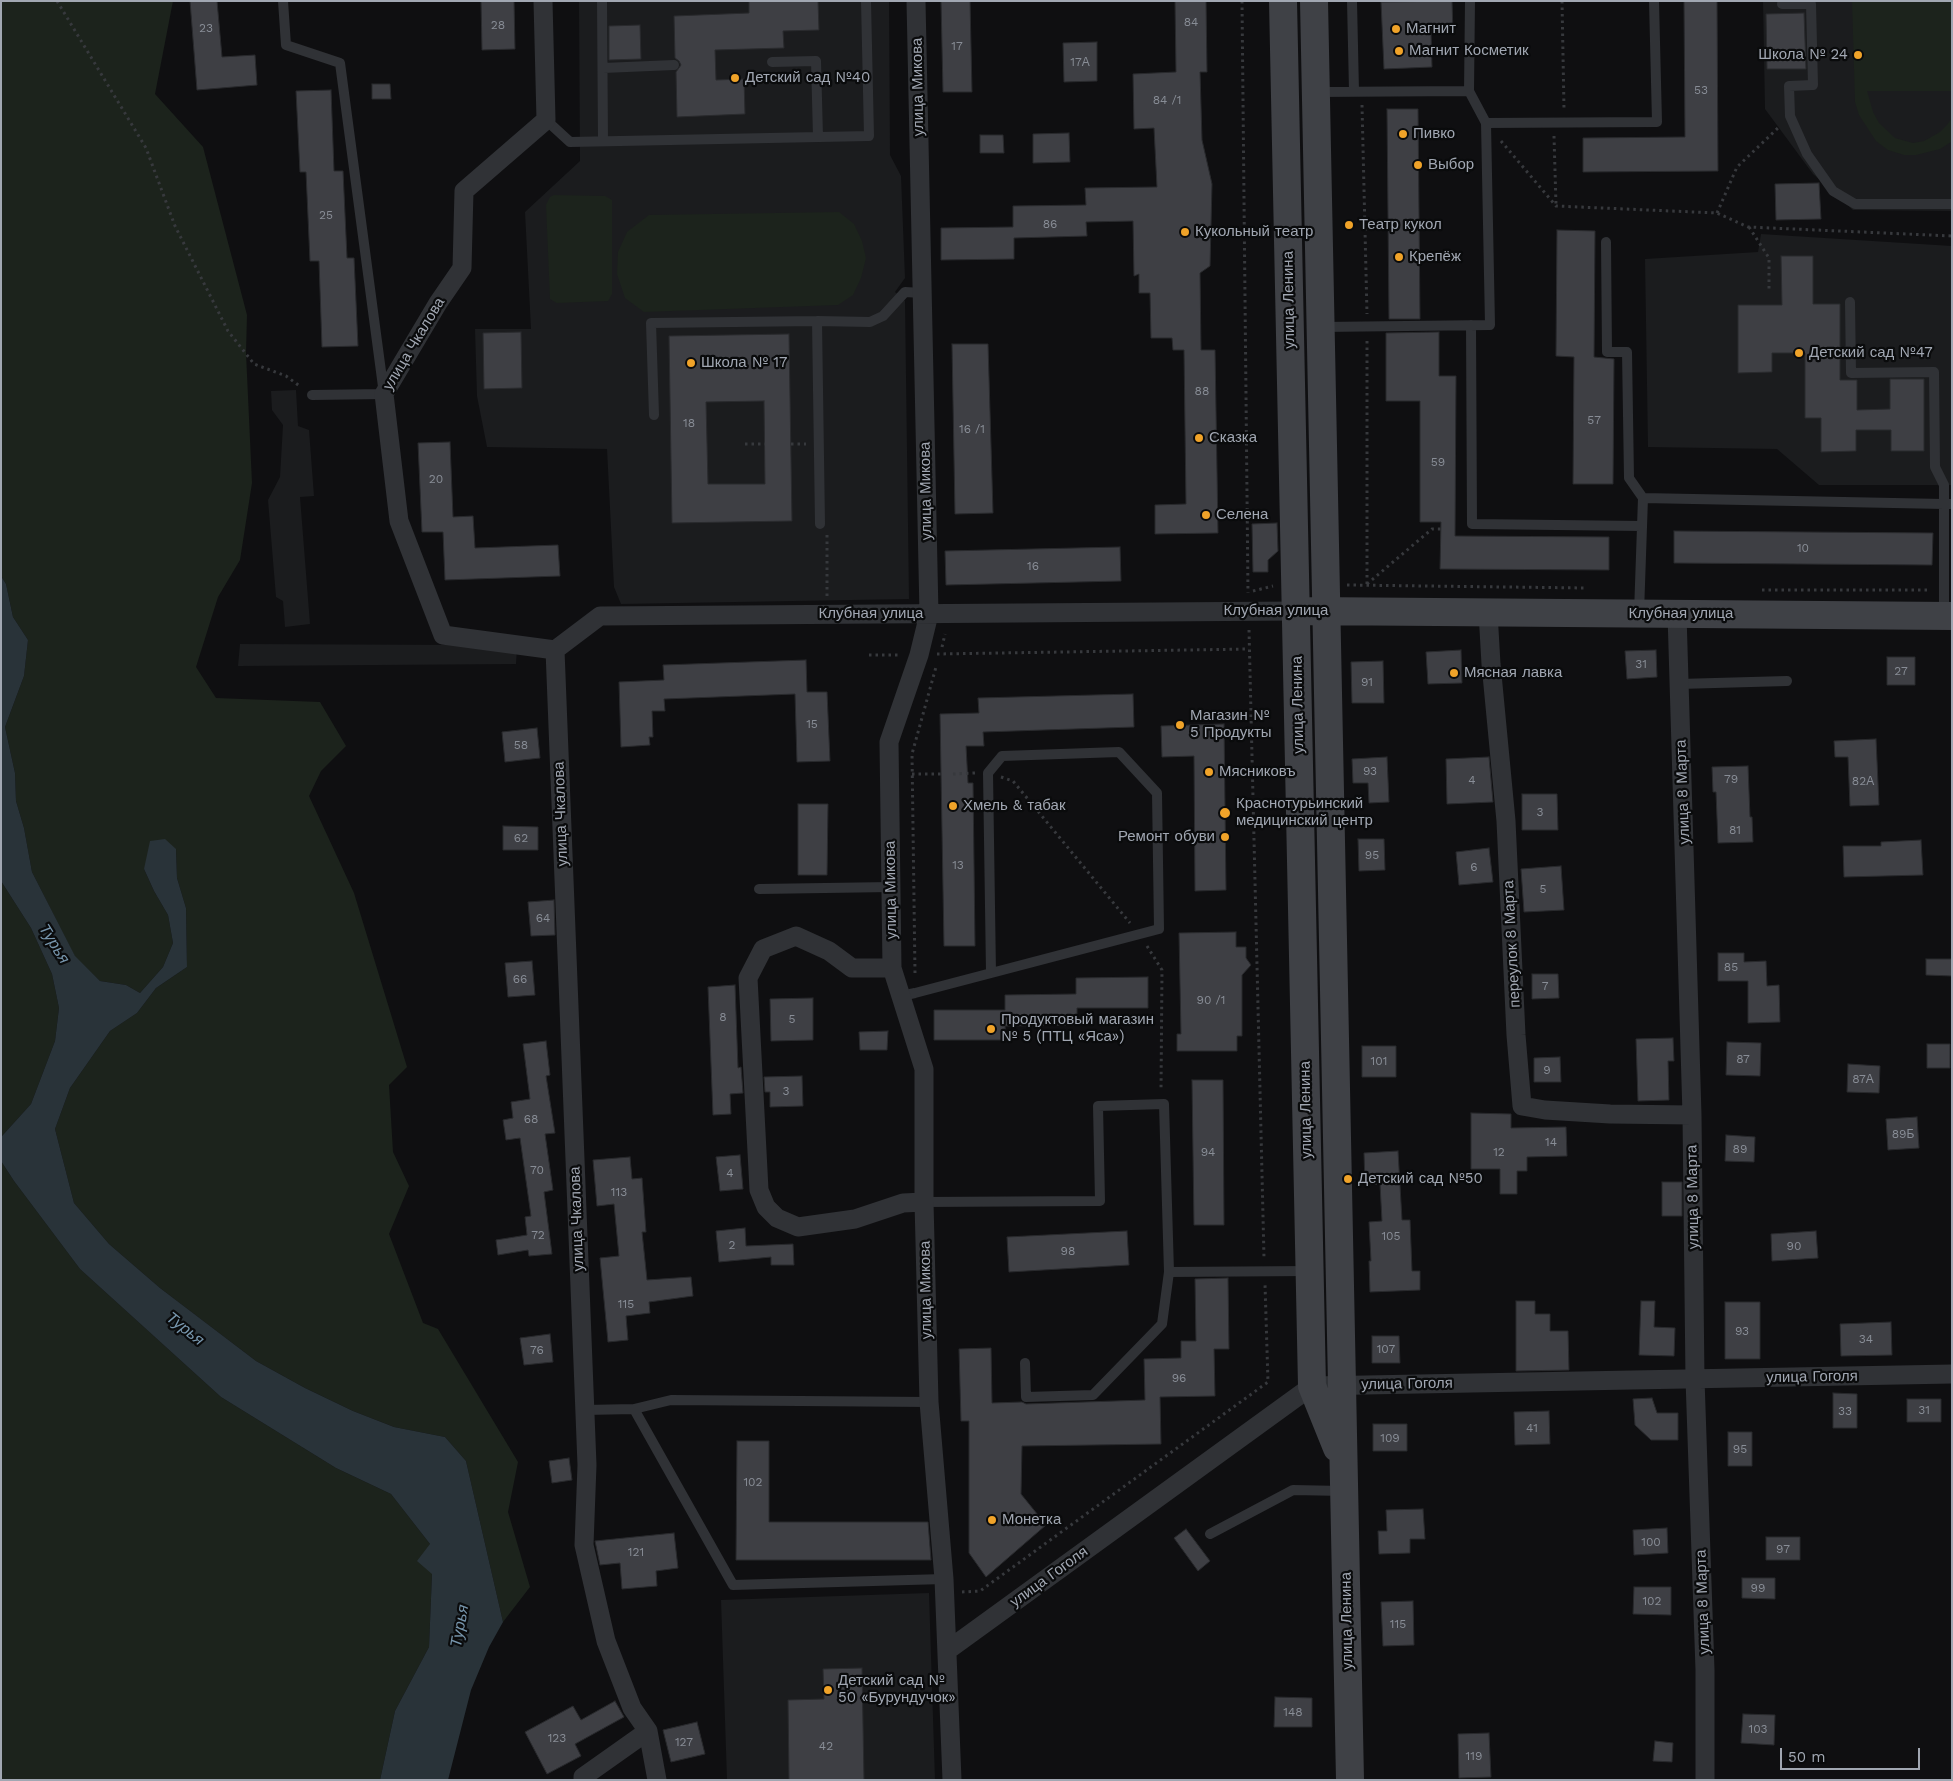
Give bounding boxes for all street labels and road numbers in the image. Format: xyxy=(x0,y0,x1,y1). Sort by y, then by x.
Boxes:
street label: улица Микова xyxy=(908,38,928,136)
street label: улица Ленина xyxy=(1279,251,1299,349)
street label: улица Чкалова xyxy=(379,294,449,394)
street label: улица Микова xyxy=(916,442,936,540)
street label: Клубная улица xyxy=(1224,602,1328,620)
street label: Клубная улица xyxy=(819,605,923,623)
street label: Клубная улица xyxy=(1629,605,1733,623)
street label: улица Ленина xyxy=(1288,656,1308,754)
street label: улица 8 Марта xyxy=(1672,739,1694,845)
street label: улица Чкалова xyxy=(550,761,572,867)
street label: улица Микова xyxy=(881,841,901,939)
street label: переулок 8 Марта xyxy=(1500,880,1524,1008)
street label: улица Ленина xyxy=(1296,1061,1316,1159)
street label: улица 8 Марта xyxy=(1683,1144,1703,1250)
street label: улица Чкалова xyxy=(566,1166,588,1272)
street label: улица Микова xyxy=(916,1241,936,1339)
street label: улица Гоголя xyxy=(1766,1367,1858,1387)
street label: улица Гоголя xyxy=(1361,1374,1453,1394)
street label: улица Гоголя xyxy=(1007,1543,1091,1611)
street label: улица 8 Марта xyxy=(1692,1549,1714,1655)
street label: улица Ленина xyxy=(1337,1572,1357,1670)

